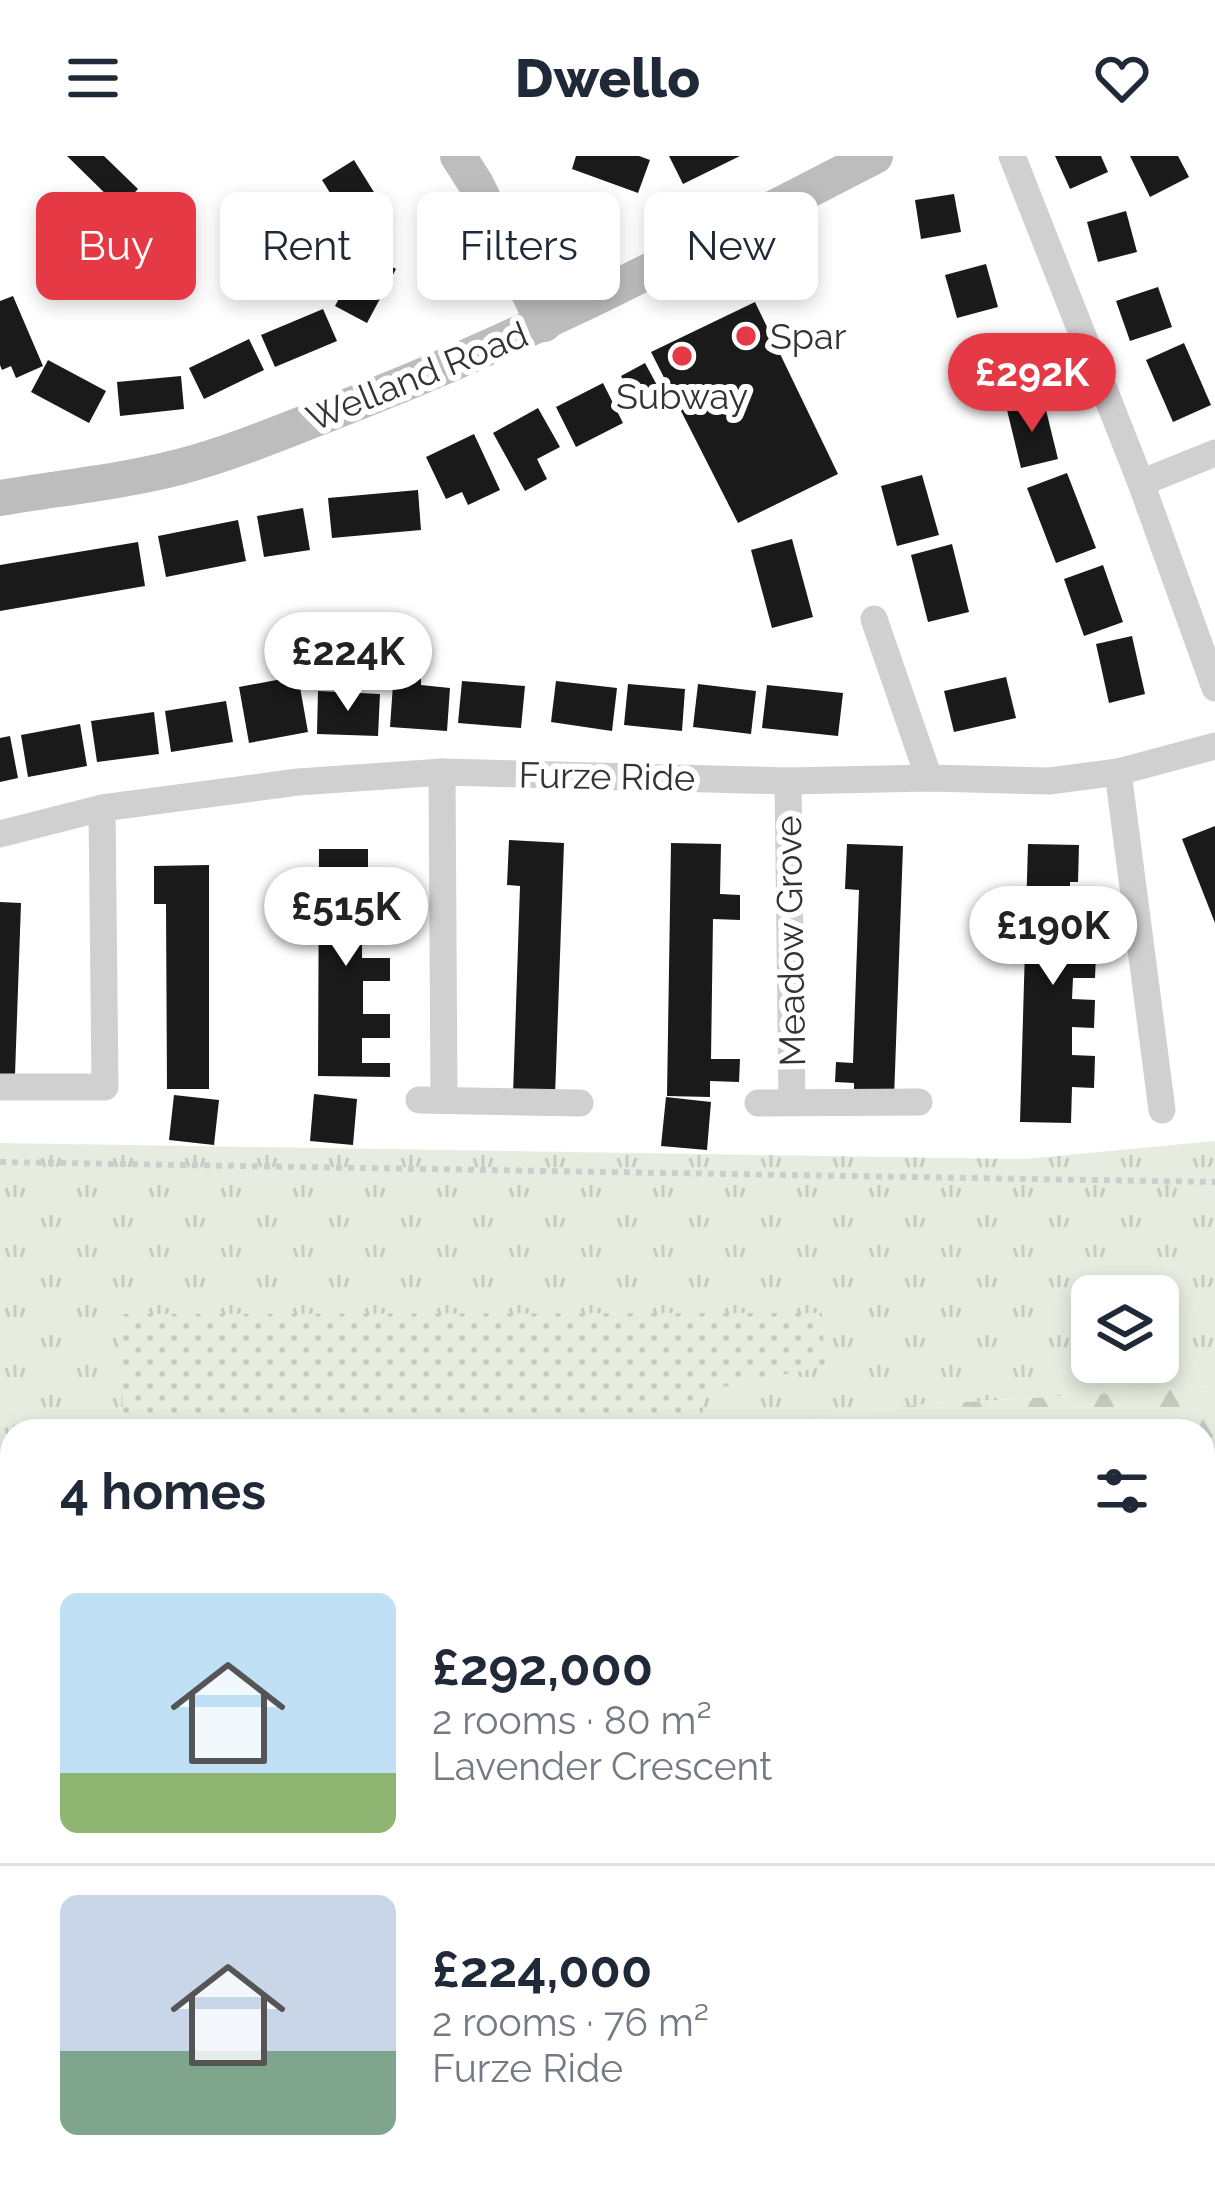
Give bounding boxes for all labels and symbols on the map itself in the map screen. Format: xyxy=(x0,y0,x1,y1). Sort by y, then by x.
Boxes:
street label: Welland Road xyxy=(300,313,534,439)
place label: Spar xyxy=(770,315,847,357)
marker: Spar xyxy=(733,323,759,349)
pin: £292K xyxy=(948,333,1116,435)
marker: Subway xyxy=(669,343,695,369)
place label: Subway xyxy=(616,375,748,417)
pin: £224K xyxy=(264,612,432,714)
street label: Furze Ride xyxy=(518,753,696,799)
street label: Meadow Grove xyxy=(767,815,813,1067)
pin: £515K xyxy=(262,867,430,969)
pin: £190K xyxy=(969,886,1137,988)

